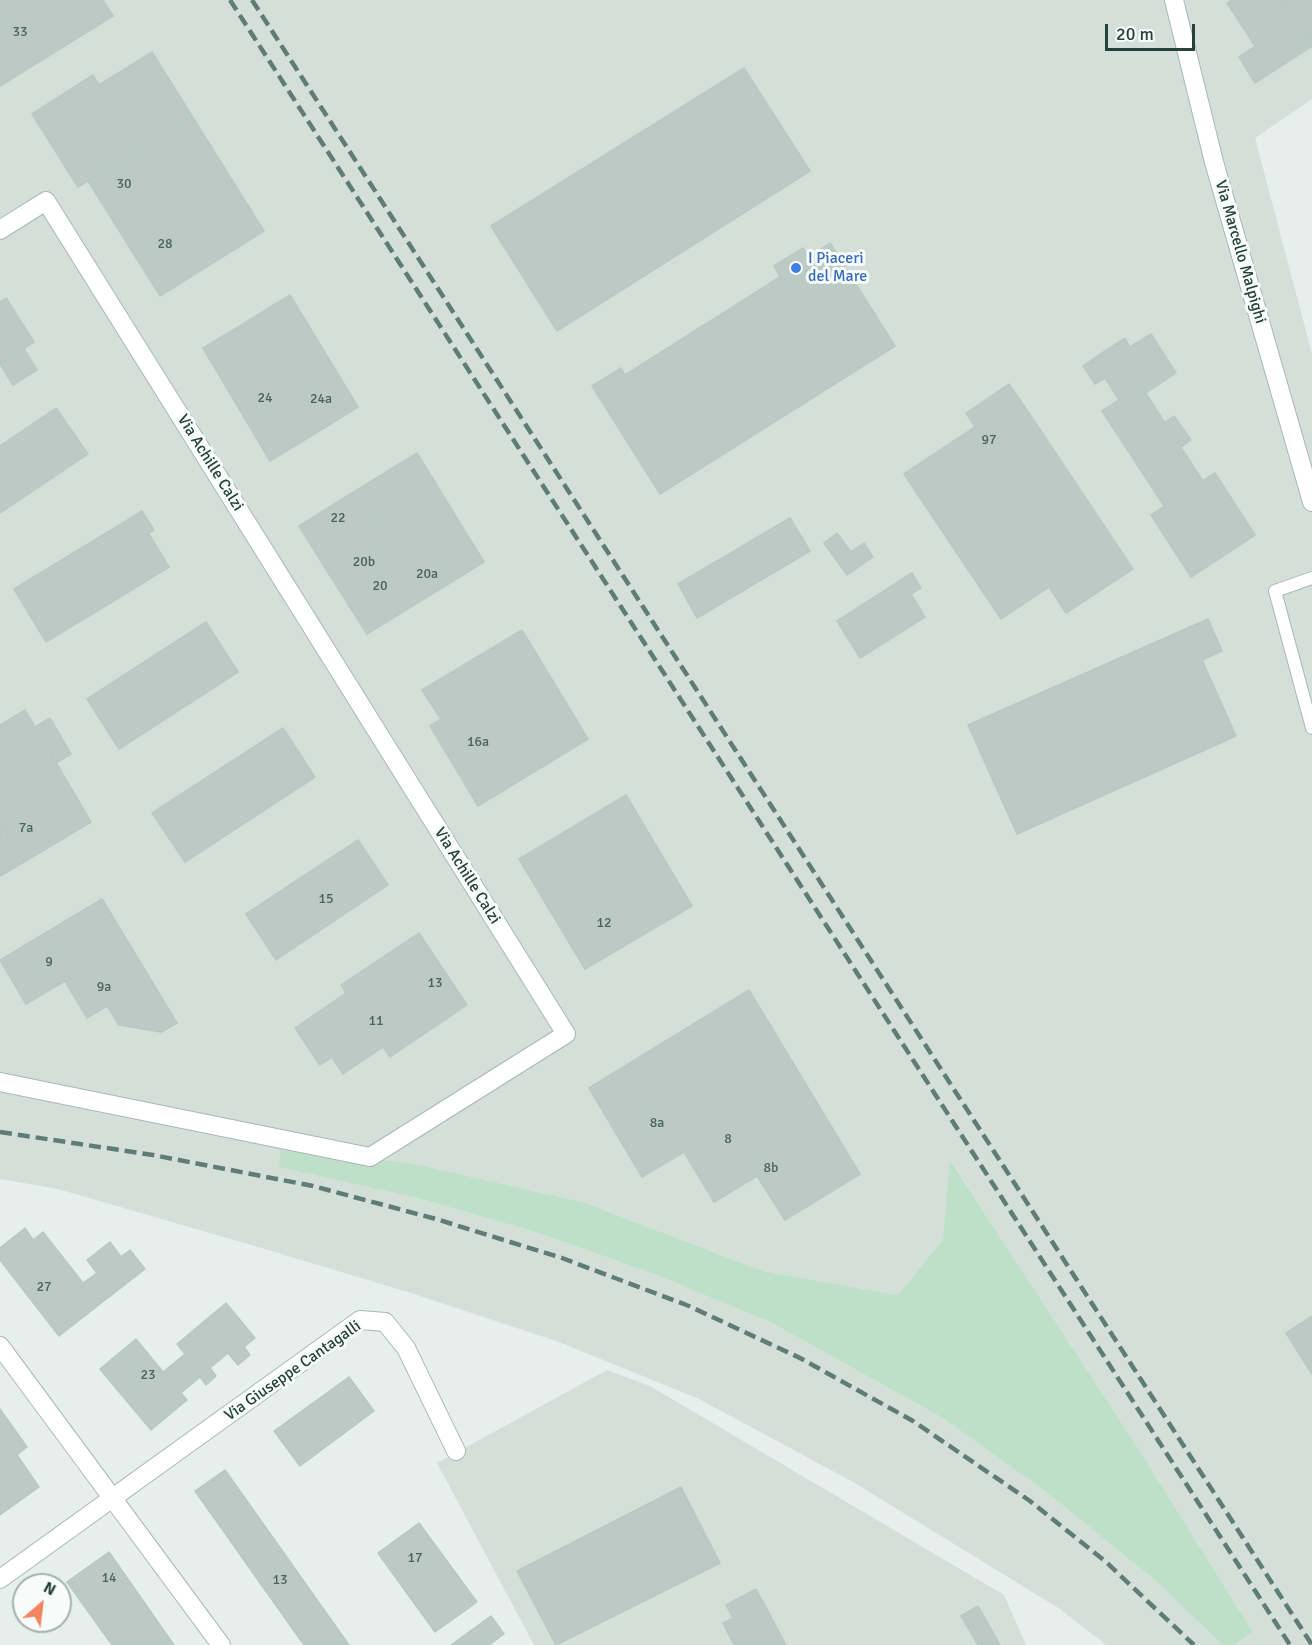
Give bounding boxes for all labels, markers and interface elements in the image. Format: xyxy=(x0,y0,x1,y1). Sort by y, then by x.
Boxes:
scale bar xyxy=(1108,12,1198,50)
text: 20 m xyxy=(1116,23,1154,45)
house number: 33 xyxy=(12,24,28,40)
house number: 30 xyxy=(116,176,132,192)
street label: Via Marcello Malpighi xyxy=(1210,178,1270,326)
house number: 28 xyxy=(157,236,173,252)
place label: I Piaceri del Mare xyxy=(808,249,867,287)
marker: I Piaceri del Mare xyxy=(789,261,803,275)
house number: 24 xyxy=(257,390,273,406)
house number: 24a xyxy=(310,391,332,407)
street label: Via Achille Calzi xyxy=(173,411,247,515)
house number: 97 xyxy=(981,432,997,448)
house number: 22 xyxy=(330,510,346,526)
house number: 20b xyxy=(353,554,375,570)
house number: 20a xyxy=(416,566,438,582)
house number: 20 xyxy=(372,578,388,594)
house number: 16a xyxy=(467,734,489,750)
house number: 7a xyxy=(19,820,33,836)
street label: Via Achille Calzi xyxy=(430,824,504,928)
house number: 15 xyxy=(318,891,334,907)
house number: 12 xyxy=(596,915,612,931)
house number: 9 xyxy=(45,954,53,970)
house number: 13 xyxy=(427,975,443,991)
house number: 9a xyxy=(97,979,111,995)
house number: 11 xyxy=(368,1013,384,1029)
house number: 8a xyxy=(650,1115,664,1131)
house number: 8 xyxy=(724,1131,732,1147)
house number: 8b xyxy=(764,1160,778,1176)
house number: 27 xyxy=(36,1279,52,1295)
street label: Via Giuseppe Cantagalli xyxy=(221,1317,365,1425)
house number: 23 xyxy=(140,1367,156,1383)
house number: 17 xyxy=(407,1550,423,1566)
house number: 14 xyxy=(101,1570,117,1586)
house number: 13 xyxy=(272,1572,288,1588)
north arrow xyxy=(12,1573,72,1633)
text: N xyxy=(40,1577,59,1600)

